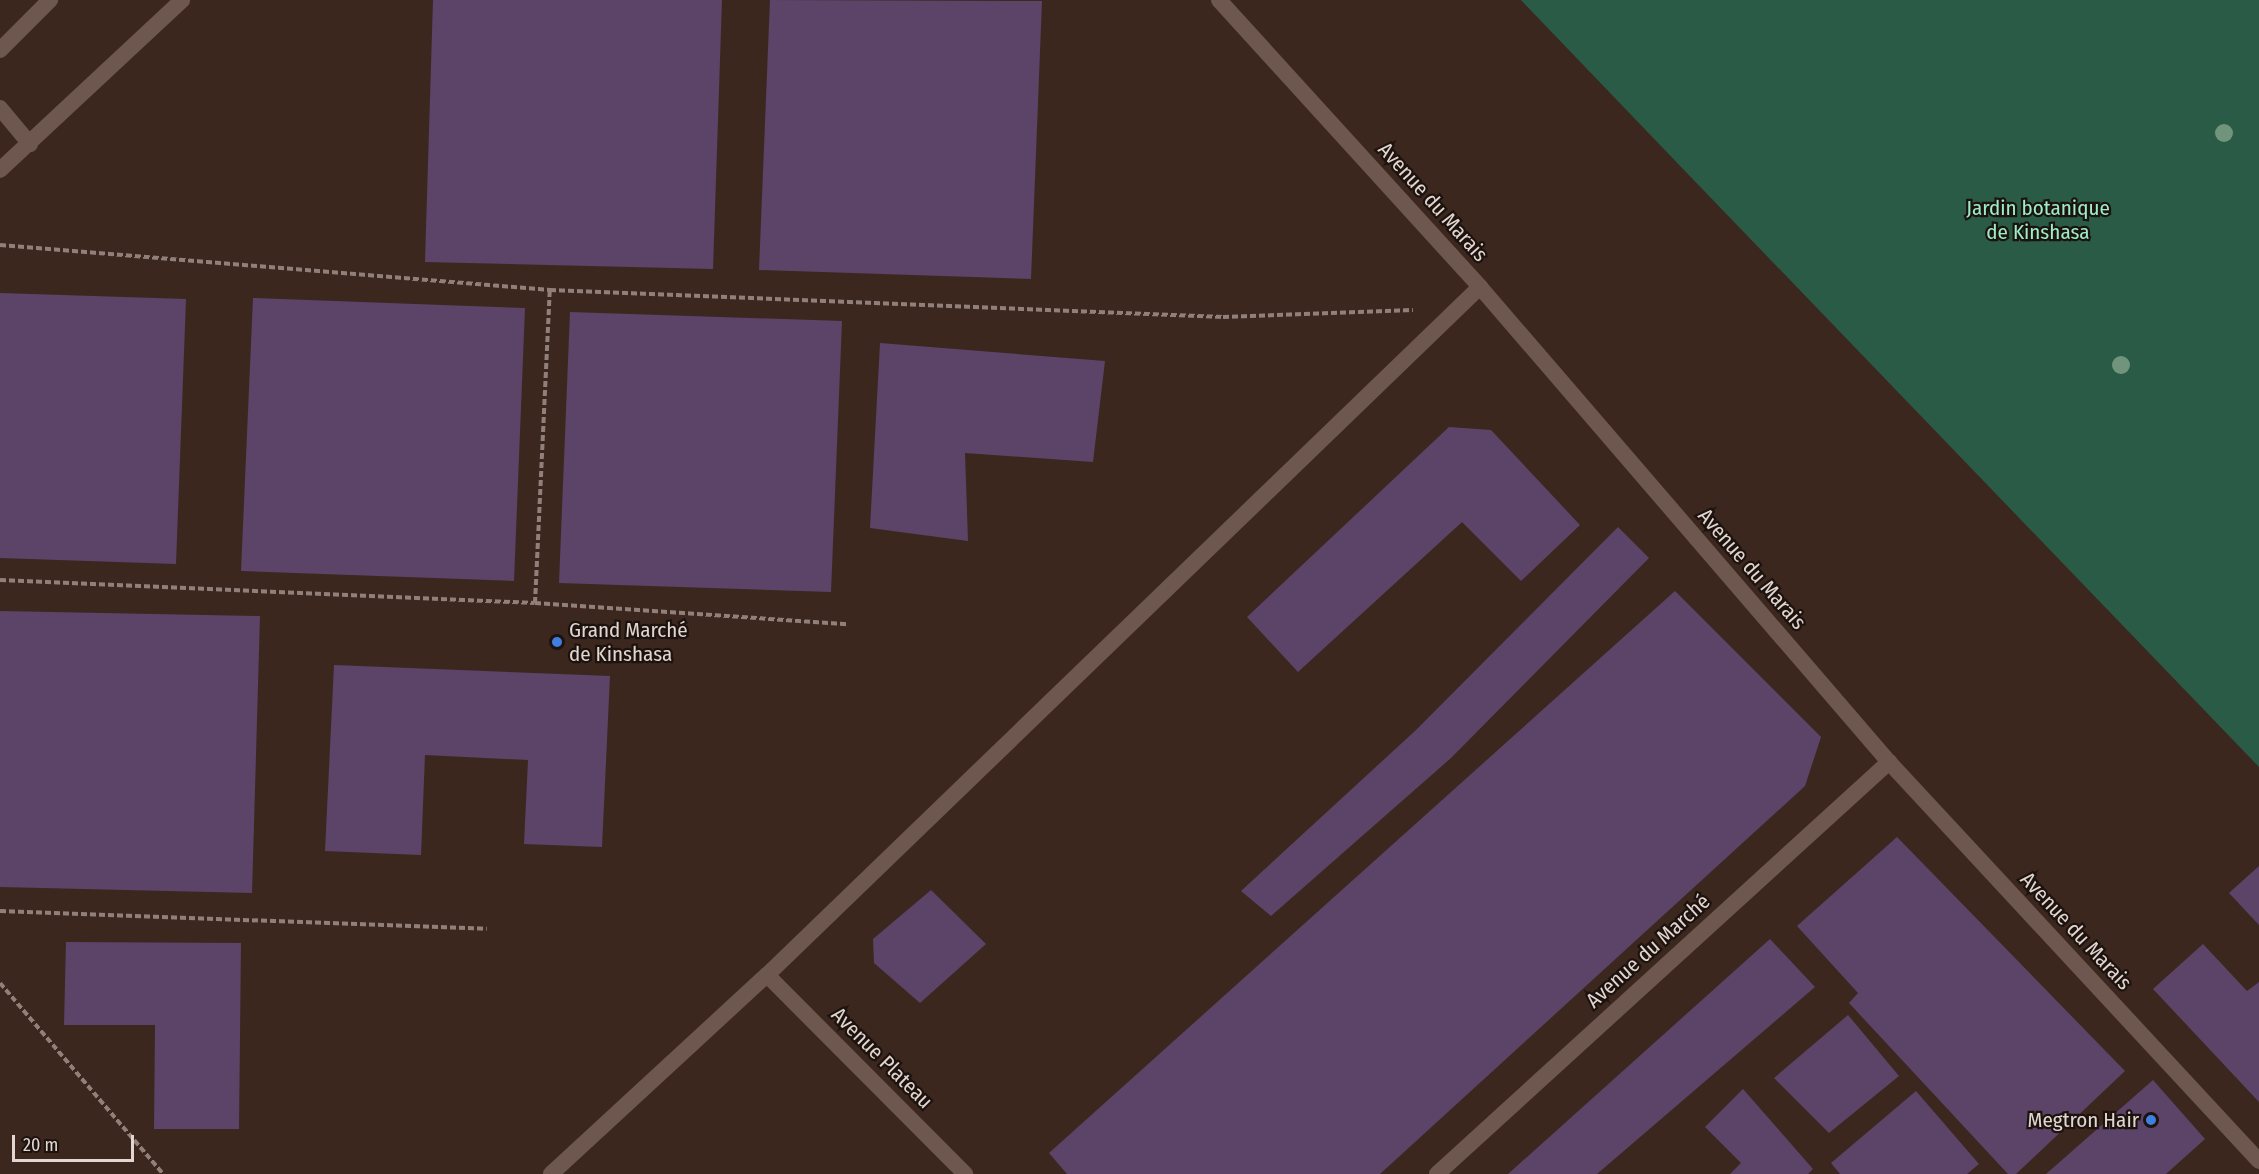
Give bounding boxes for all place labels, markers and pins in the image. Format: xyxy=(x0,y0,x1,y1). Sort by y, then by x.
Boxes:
place label: Grand Marché de Kinshasa xyxy=(569,617,688,667)
marker: Grand Marché de Kinshasa xyxy=(550,635,564,649)
place label: Megtron Hair xyxy=(2028,1107,2139,1133)
marker: Megtron Hair xyxy=(2144,1113,2158,1127)

